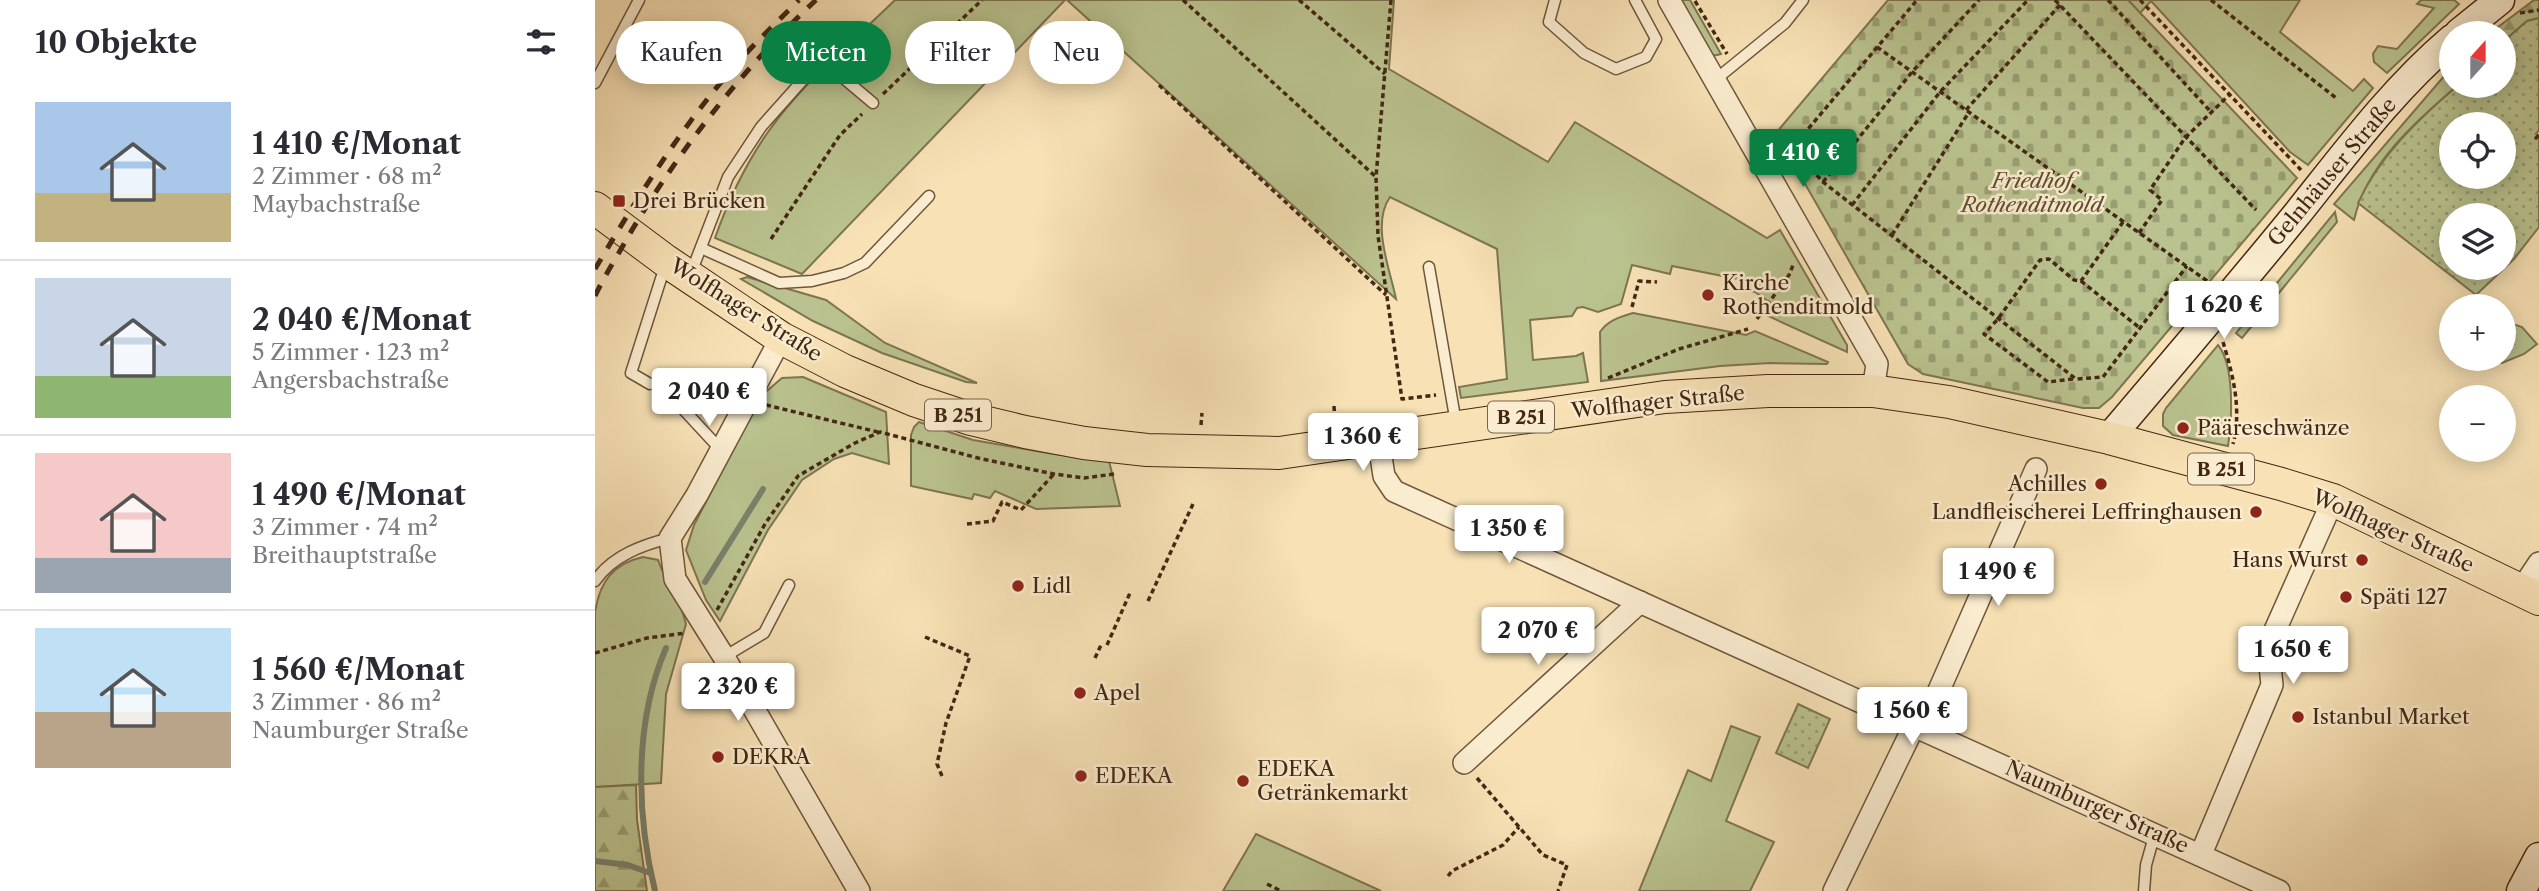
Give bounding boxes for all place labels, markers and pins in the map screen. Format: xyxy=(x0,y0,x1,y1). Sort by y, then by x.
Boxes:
pin: 1 410 € xyxy=(1738,130,1868,189)
place label: Drei Brücken xyxy=(633,188,766,213)
marker: Drei Brücken xyxy=(611,193,627,209)
place label: Kirche Rothenditmold xyxy=(1722,270,1874,319)
pin: 1 620 € xyxy=(2159,282,2289,341)
marker: Kirche Rothenditmold xyxy=(1700,287,1716,303)
pin: 2 040 € xyxy=(644,368,774,428)
pin: 1 360 € xyxy=(1298,414,1428,473)
place label: Pääreschwänze xyxy=(2197,415,2349,440)
marker: Pääreschwänze xyxy=(2175,420,2191,436)
place label: Achilles xyxy=(2007,471,2087,496)
marker: Achilles xyxy=(2093,476,2109,492)
place label: Landfleischerei Leffringhausen xyxy=(1932,499,2242,524)
marker: Landfleischerei Leffringhausen xyxy=(2248,504,2264,520)
pin: 1 350 € xyxy=(1444,505,1574,565)
place label: Hans Wurst xyxy=(2232,547,2349,572)
pin: 1 490 € xyxy=(1933,548,2063,608)
marker: Hans Wurst xyxy=(2354,552,2370,568)
place label: Lidl xyxy=(1032,573,1071,598)
marker: Lidl xyxy=(1010,578,1026,594)
place label: Späti 127 xyxy=(2360,584,2448,609)
marker: Späti 127 xyxy=(2338,589,2354,605)
pin: 2 070 € xyxy=(1473,608,1603,667)
pin: 1 650 € xyxy=(2228,626,2358,686)
pin: 2 320 € xyxy=(673,664,803,723)
place label: Apel xyxy=(1093,680,1141,705)
marker: Apel xyxy=(1072,685,1088,701)
pin: 1 560 € xyxy=(1847,688,1977,747)
place label: Istanbul Market xyxy=(2312,704,2470,729)
marker: Istanbul Market xyxy=(2290,709,2306,725)
place label: DEKRA xyxy=(732,744,811,769)
marker: DEKRA xyxy=(710,749,726,765)
place label: EDEKA Getränkemarkt xyxy=(1257,756,1409,805)
place label: EDEKA xyxy=(1095,763,1173,788)
marker: EDEKA xyxy=(1073,768,1089,784)
marker: EDEKA Getränkemarkt xyxy=(1235,773,1251,789)

